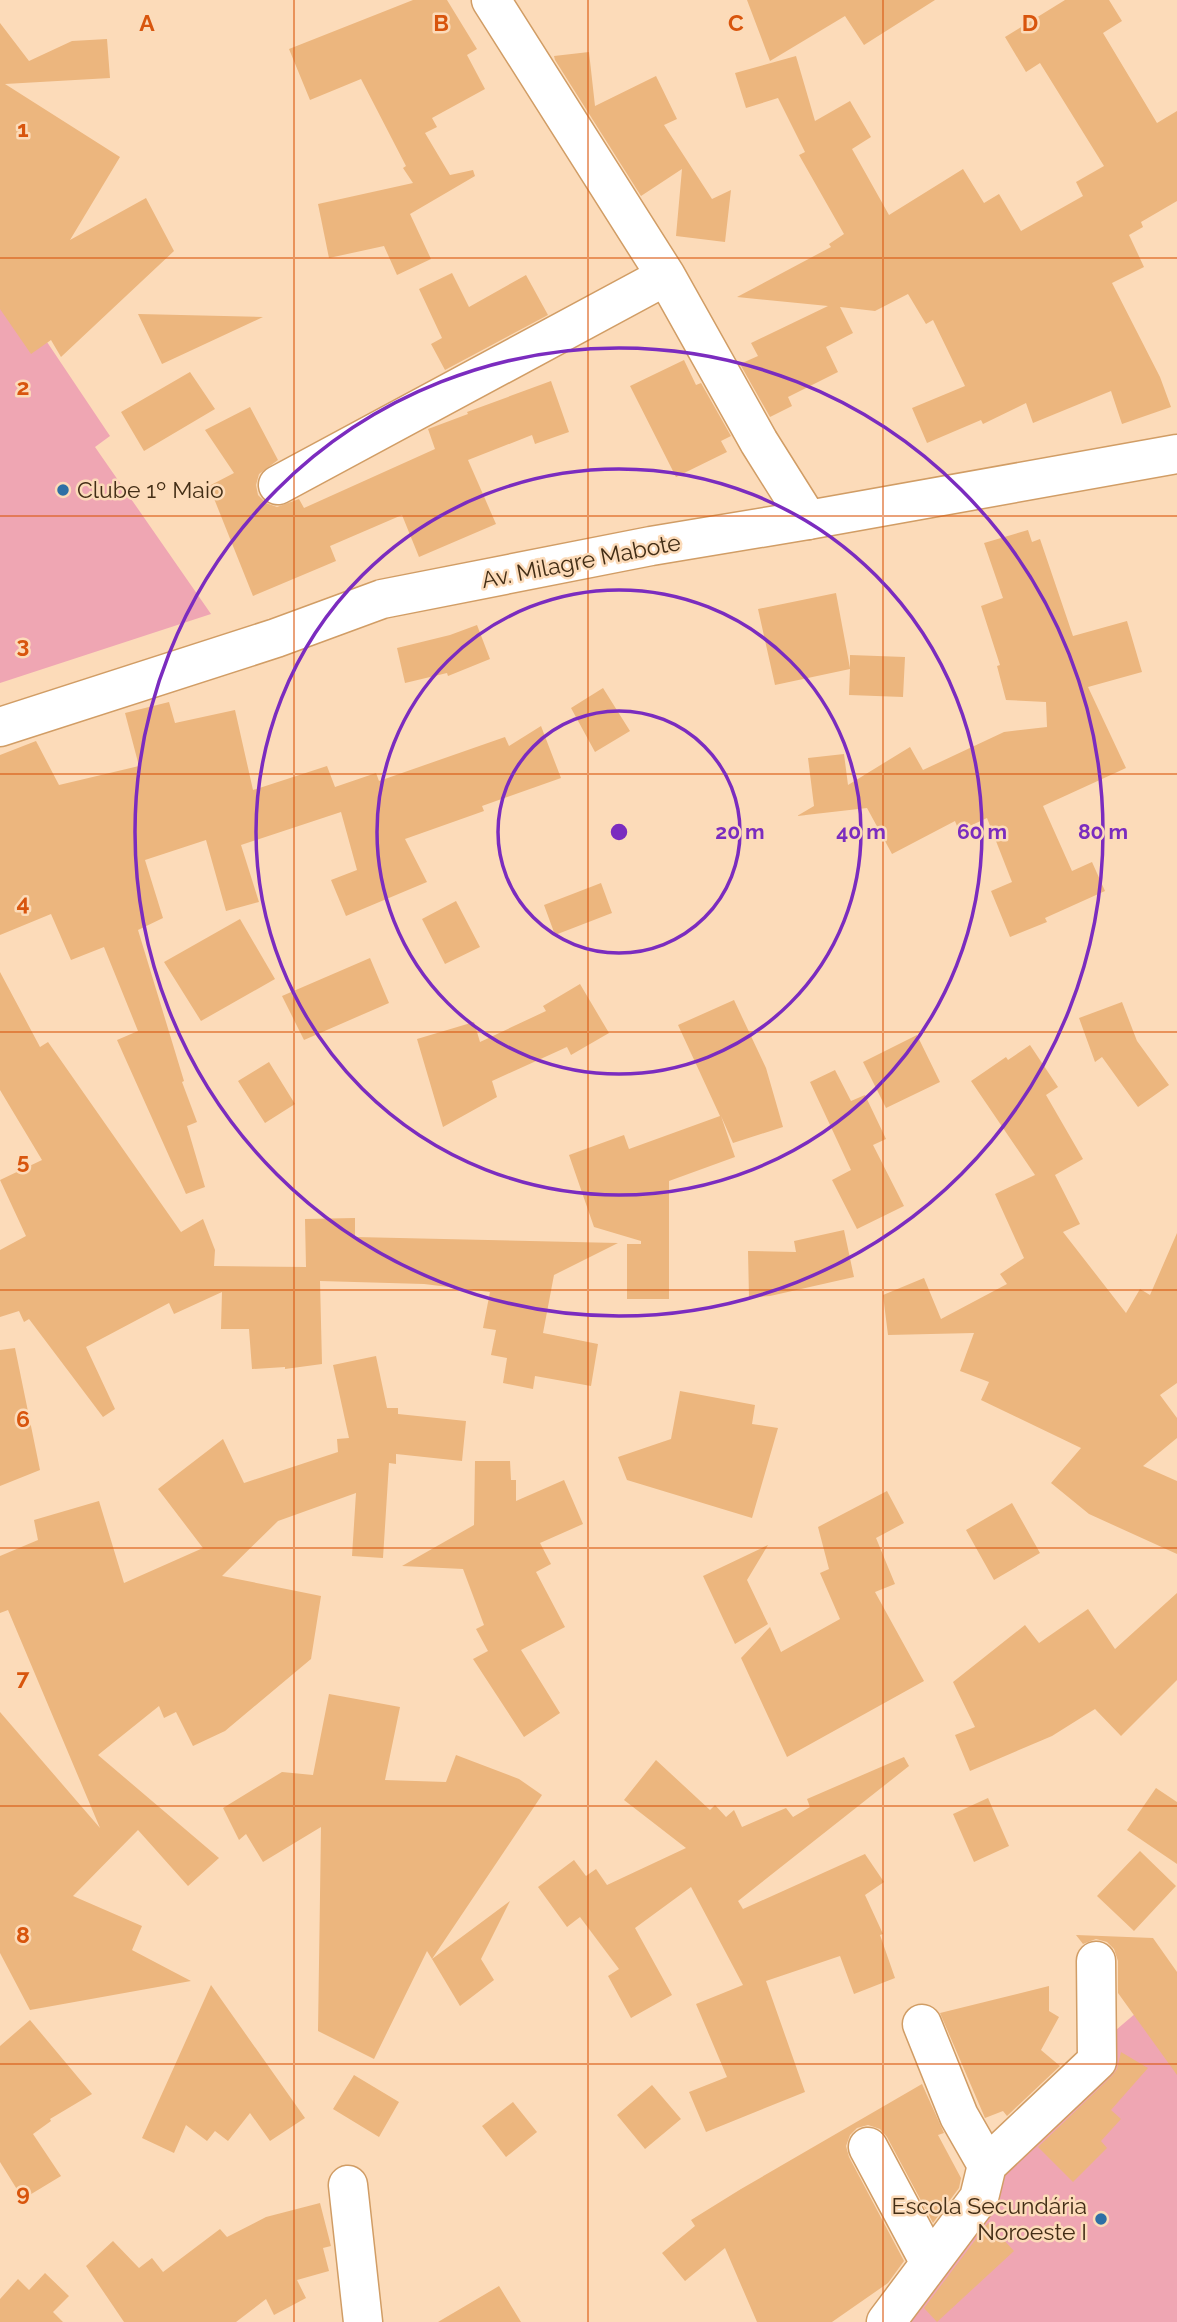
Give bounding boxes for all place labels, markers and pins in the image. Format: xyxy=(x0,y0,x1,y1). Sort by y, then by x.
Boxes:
place label: Clube 1º Maio xyxy=(77,476,224,503)
marker: Clube 1º Maio xyxy=(55,482,71,498)
centre of rings xyxy=(607,820,631,844)
place label: Escola Secundária Noroeste I xyxy=(891,2192,1087,2245)
marker: Escola Secundária Noroeste I xyxy=(1093,2211,1109,2227)

